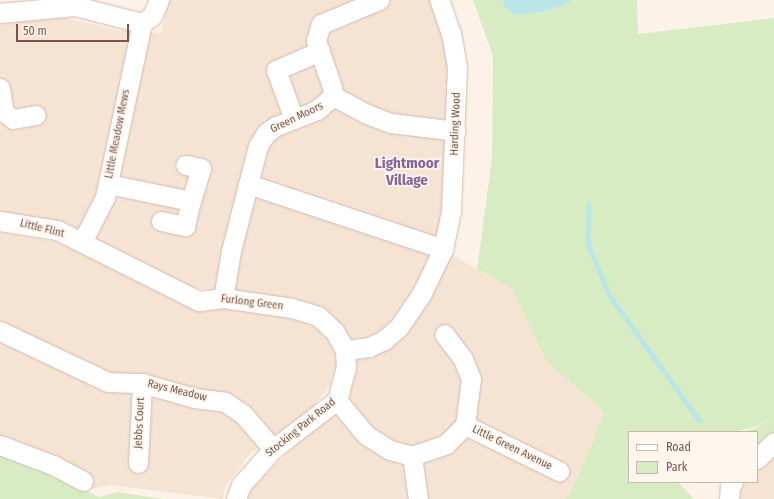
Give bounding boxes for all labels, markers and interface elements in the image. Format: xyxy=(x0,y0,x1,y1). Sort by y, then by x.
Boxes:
scale bar xyxy=(18,16,131,42)
text: 50 m xyxy=(23,24,47,38)
street label: Little Meadow Mews xyxy=(103,88,133,180)
street label: Harding Wood xyxy=(448,92,464,156)
street label: Green Moors xyxy=(269,100,325,136)
district label: Lightmoor Village xyxy=(375,154,439,189)
street label: Little Flint xyxy=(18,217,66,241)
street label: Furlong Green xyxy=(220,293,284,313)
street label: Rays Meadow xyxy=(146,377,208,405)
street label: Stocking Park Road xyxy=(264,396,338,460)
street label: Jebbs Court xyxy=(132,397,148,449)
street label: Little Green Avenue xyxy=(470,423,554,473)
legend xyxy=(628,431,758,483)
text: Road xyxy=(666,440,691,454)
text: Park xyxy=(666,460,687,474)

